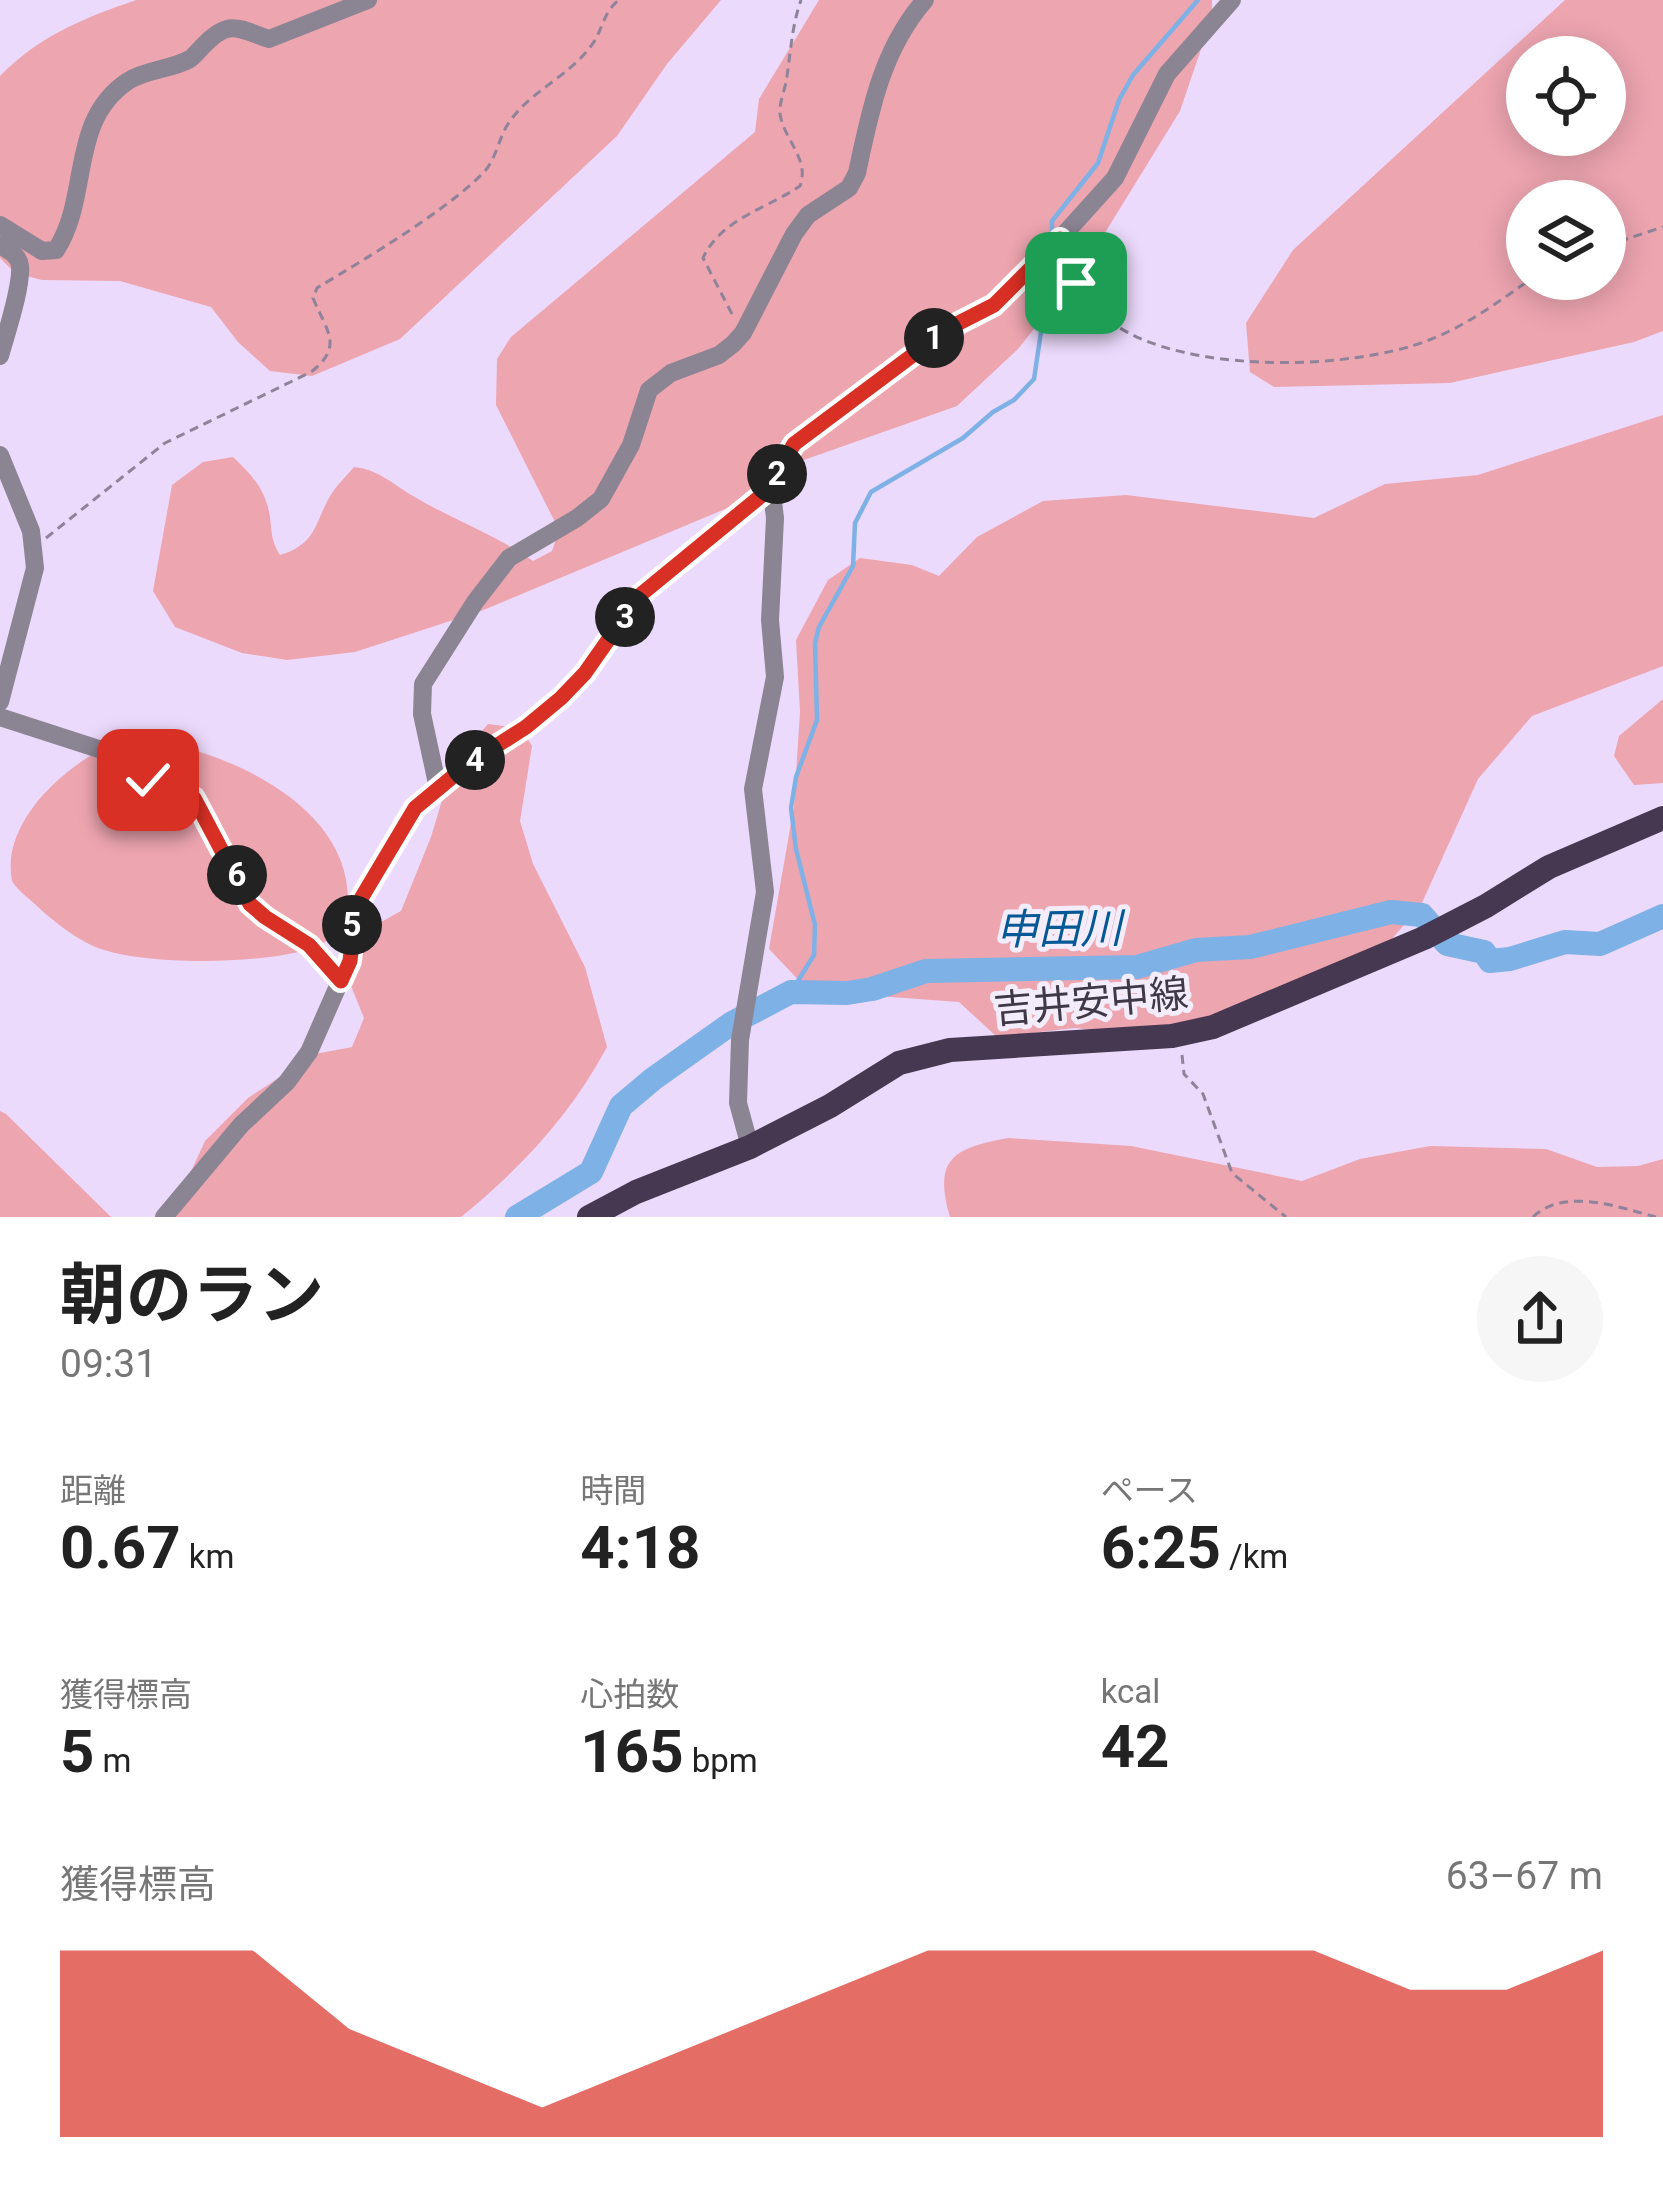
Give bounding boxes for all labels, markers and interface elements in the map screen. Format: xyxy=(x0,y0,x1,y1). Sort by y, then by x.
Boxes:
map controls xyxy=(1506,36,1626,300)
button: locate xyxy=(1506,36,1626,156)
button: layers xyxy=(1506,180,1626,300)
pin xyxy=(1025,232,1127,334)
icon: arrive xyxy=(1043,250,1109,316)
pin: 1 xyxy=(904,308,964,368)
text: 1 xyxy=(925,318,943,357)
pin: 2 xyxy=(747,444,807,504)
text: 2 xyxy=(768,454,786,493)
pin: 3 xyxy=(595,587,655,647)
text: 3 xyxy=(616,597,634,636)
pin xyxy=(97,729,199,831)
pin: 4 xyxy=(445,730,505,790)
text: 4 xyxy=(466,740,484,779)
icon: check xyxy=(115,747,181,813)
pin: 6 xyxy=(207,845,267,905)
text: 6 xyxy=(228,855,246,894)
pin: 5 xyxy=(322,895,382,955)
water label: 申田川 xyxy=(996,903,1126,955)
text: 5 xyxy=(343,905,361,944)
street label: 吉井安中線 xyxy=(992,971,1190,1033)
button: share xyxy=(1477,1256,1603,1382)
text: 朝のラン xyxy=(60,1257,324,1334)
text: 09:31 xyxy=(60,1341,157,1387)
text: 距離 xyxy=(60,1471,126,1510)
text: 時間 xyxy=(580,1471,646,1510)
text: ペース xyxy=(1101,1471,1198,1510)
text: 0.67 xyxy=(60,1512,181,1583)
text: 4:18 xyxy=(580,1512,701,1583)
text: 6:25 xyxy=(1101,1512,1221,1583)
text: km xyxy=(181,1537,235,1576)
text: /km xyxy=(1221,1537,1288,1576)
text: kcal xyxy=(1101,1672,1160,1711)
text: 獲得標高 xyxy=(60,1675,192,1714)
text: 心拍数 xyxy=(580,1675,679,1714)
text: 42 xyxy=(1101,1711,1170,1782)
text: 5 xyxy=(60,1716,94,1787)
text: 165 xyxy=(580,1716,684,1787)
text: m xyxy=(94,1741,132,1780)
text: bpm xyxy=(684,1741,758,1780)
text: 63–67 m xyxy=(1446,1853,1603,1899)
text: 獲得標高 xyxy=(60,1862,216,1908)

